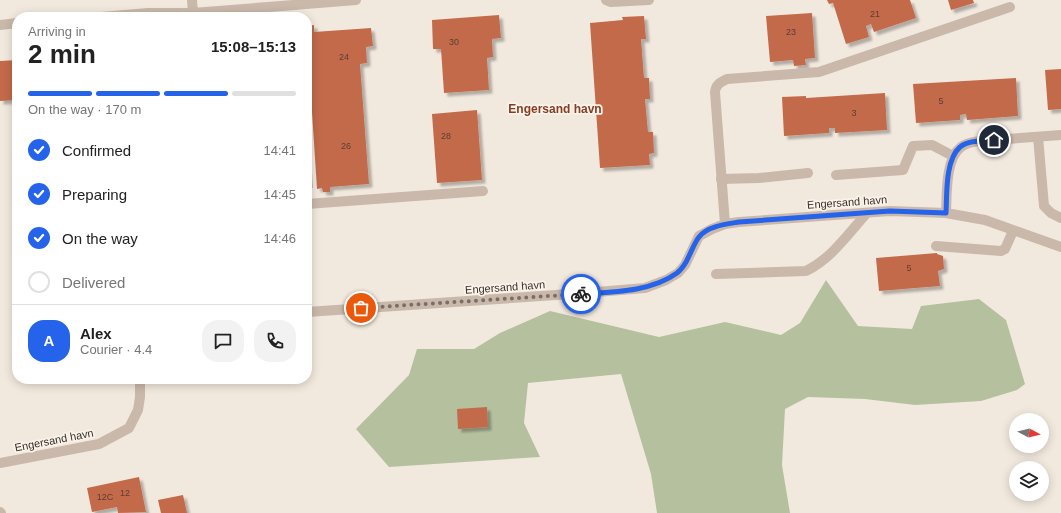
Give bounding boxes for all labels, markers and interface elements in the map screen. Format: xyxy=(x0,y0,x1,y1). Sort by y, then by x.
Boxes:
house number: 21 xyxy=(870,9,880,19)
text: Arriving in xyxy=(28,24,86,39)
house number: 23 xyxy=(786,27,796,37)
house number: 30 xyxy=(449,37,459,47)
text: 15:08–15:13 xyxy=(211,38,296,55)
text: 2 min xyxy=(28,39,96,69)
house number: 24 xyxy=(339,52,349,62)
house number: 5 xyxy=(938,96,944,106)
text: On the way · 170 m xyxy=(28,102,141,117)
district label: Engersand havn xyxy=(508,102,602,116)
house number: 3 xyxy=(851,108,857,118)
pin xyxy=(977,123,1011,157)
icon: home xyxy=(983,129,1005,151)
house number: 28 xyxy=(441,131,451,141)
icon: check xyxy=(28,139,50,161)
house number: 26 xyxy=(341,141,351,151)
text: Confirmed xyxy=(62,142,131,159)
text: 14:41 xyxy=(263,143,296,158)
icon: check xyxy=(28,183,50,205)
text: Preparing xyxy=(62,186,127,203)
text: 14:45 xyxy=(263,187,296,202)
street label: Engersand havn xyxy=(807,193,887,211)
icon: check xyxy=(28,227,50,249)
text: On the way xyxy=(62,230,138,247)
text: 14:46 xyxy=(263,231,296,246)
house number: 5 xyxy=(906,263,912,273)
text: Delivered xyxy=(62,274,125,291)
courier xyxy=(561,274,601,314)
street label: Engersand havn xyxy=(465,278,545,296)
icon: bike xyxy=(570,283,592,305)
pin xyxy=(344,291,378,325)
icon: bag xyxy=(350,297,372,319)
button: chat xyxy=(202,320,244,362)
button: phone xyxy=(254,320,296,362)
text: Alex xyxy=(80,325,112,342)
text: A xyxy=(44,332,54,349)
text: Courier · 4.4 xyxy=(80,342,152,357)
north arrow xyxy=(1009,413,1049,453)
map controls xyxy=(1009,413,1049,501)
street label: Engersand havn xyxy=(14,426,94,454)
button: layers xyxy=(1009,461,1049,501)
house number: 12 xyxy=(120,488,130,498)
house number: 12C xyxy=(97,492,114,502)

